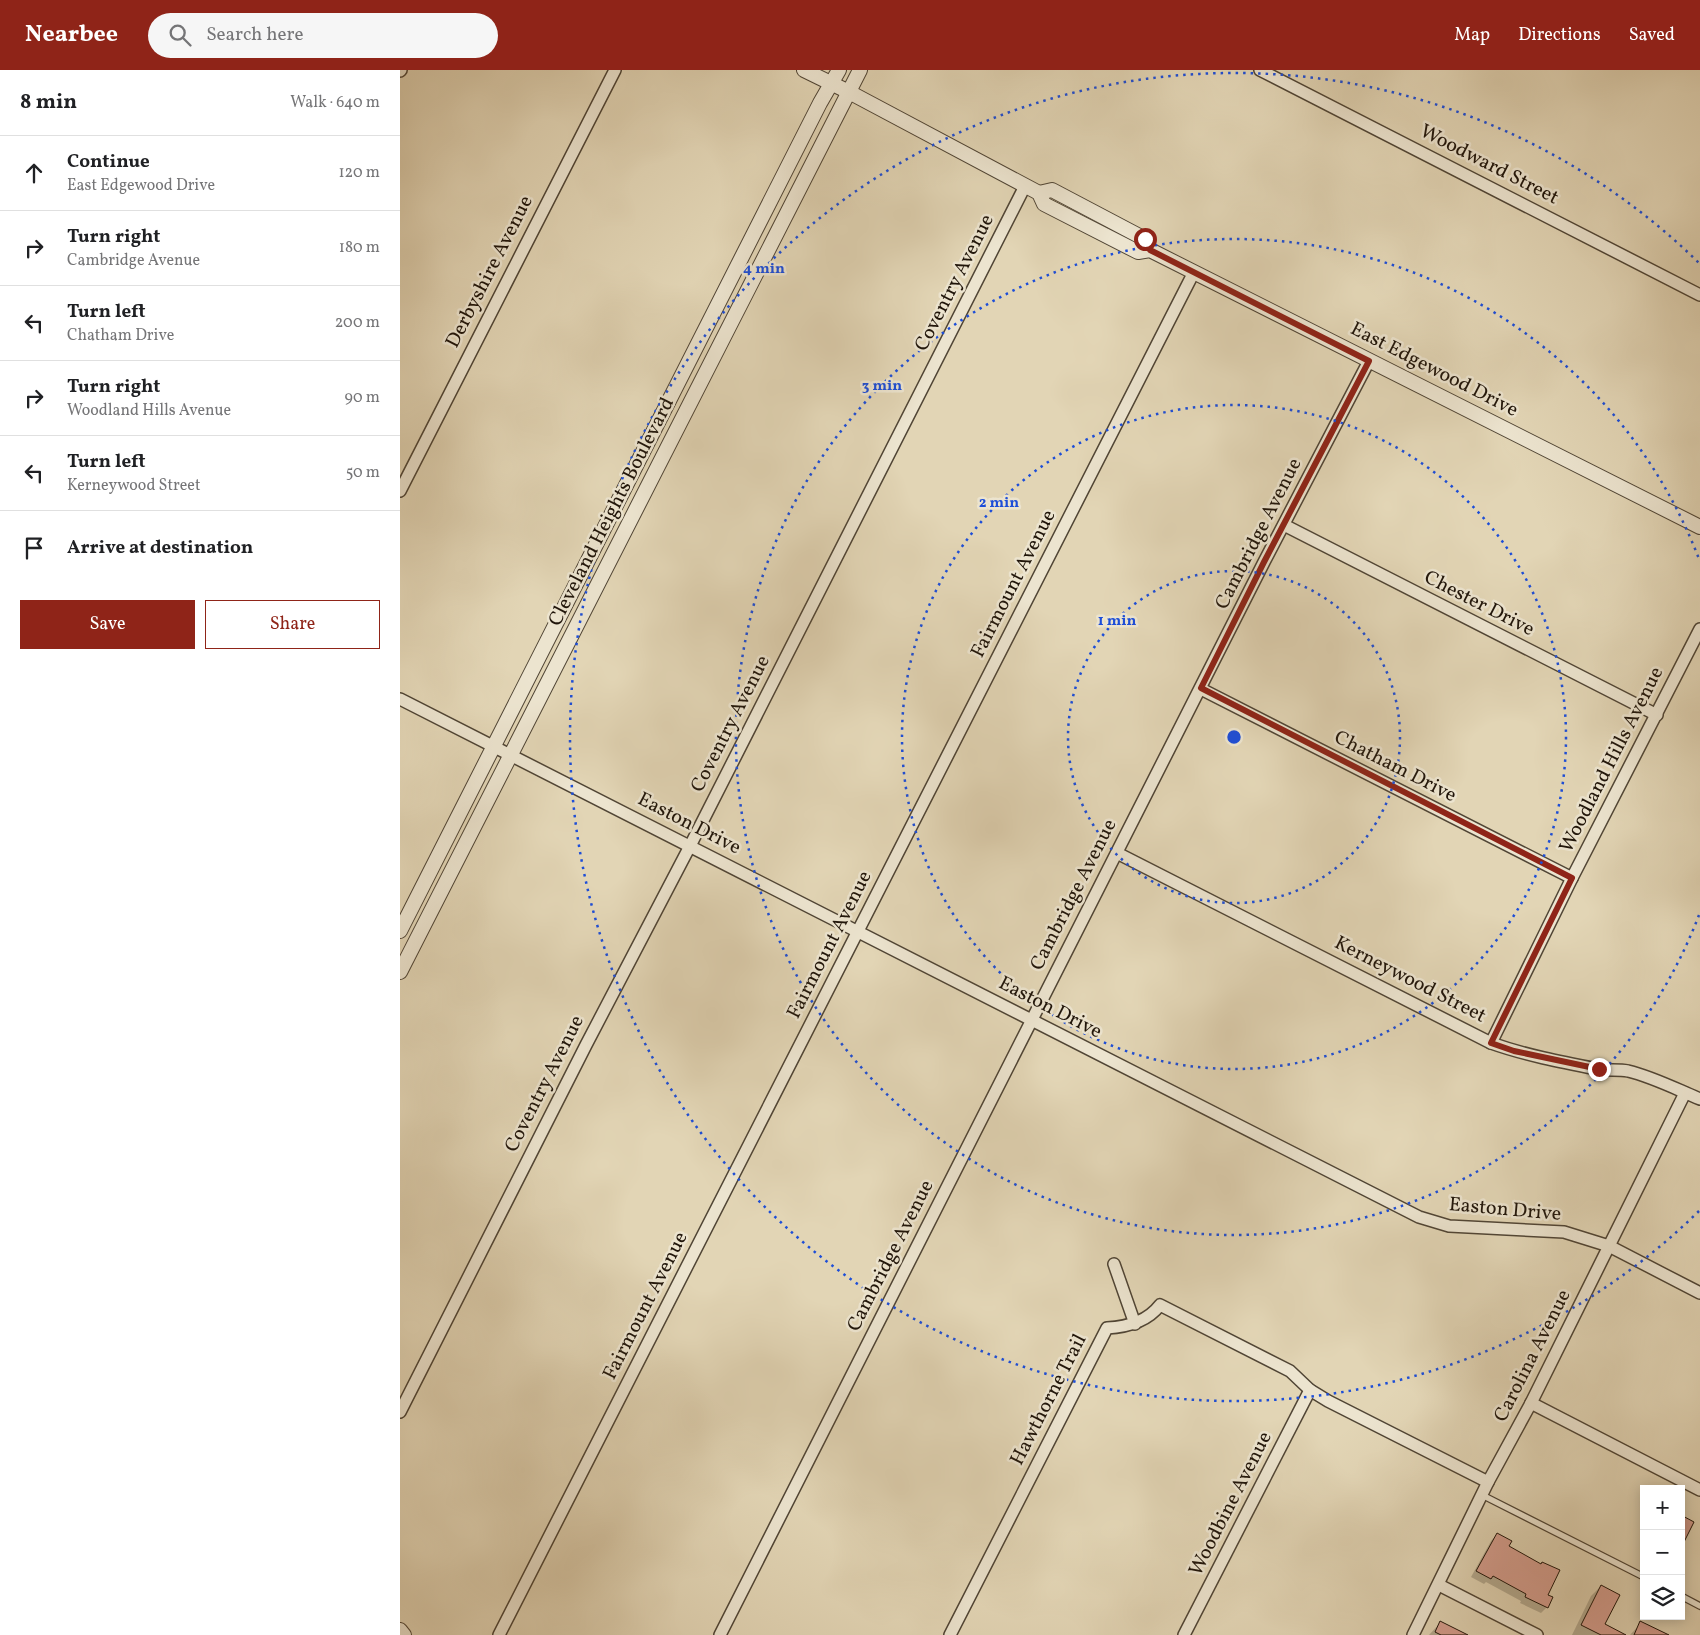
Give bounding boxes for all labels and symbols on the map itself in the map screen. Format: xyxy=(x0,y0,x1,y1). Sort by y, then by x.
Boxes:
street label: Woodward Street xyxy=(1415,118,1563,212)
street label: Derbyshire Avenue xyxy=(439,191,541,353)
street label: Coventry Avenue xyxy=(908,210,1002,356)
route start xyxy=(1134,228,1157,251)
text: 4 min xyxy=(743,259,785,280)
street label: East Edgewood Drive xyxy=(1345,316,1523,424)
text: 3 min xyxy=(862,376,902,397)
street label: Cleveland Heights Boulevard xyxy=(542,393,682,631)
street label: Cambridge Avenue xyxy=(1209,453,1309,615)
text: 2 min xyxy=(979,493,1019,514)
street label: Fairmount Avenue xyxy=(965,505,1063,663)
street label: Chester Drive xyxy=(1419,564,1539,644)
text: 1 min xyxy=(1098,611,1136,632)
street label: Coventry Avenue xyxy=(684,651,778,797)
street label: Woodland Hills Avenue xyxy=(1553,662,1671,858)
street label: Chatham Drive xyxy=(1329,724,1461,810)
centre of rings xyxy=(1225,728,1243,746)
street label: Easton Drive xyxy=(632,786,746,862)
street label: Cambridge Avenue xyxy=(1024,814,1124,976)
street label: Fairmount Avenue xyxy=(781,866,879,1024)
street label: Kerneywood Street xyxy=(1329,930,1491,1030)
street label: Easton Drive xyxy=(993,970,1107,1046)
street label: Coventry Avenue xyxy=(498,1011,592,1157)
route end xyxy=(1588,1058,1611,1081)
street label: Cambridge Avenue xyxy=(841,1175,941,1337)
street label: Easton Drive xyxy=(1448,1191,1562,1229)
street label: Fairmount Avenue xyxy=(597,1227,695,1385)
street label: Carolina Avenue xyxy=(1488,1285,1578,1427)
street label: Hawthorne Trail xyxy=(1004,1330,1094,1470)
street label: Woodbine Avenue xyxy=(1182,1427,1280,1581)

